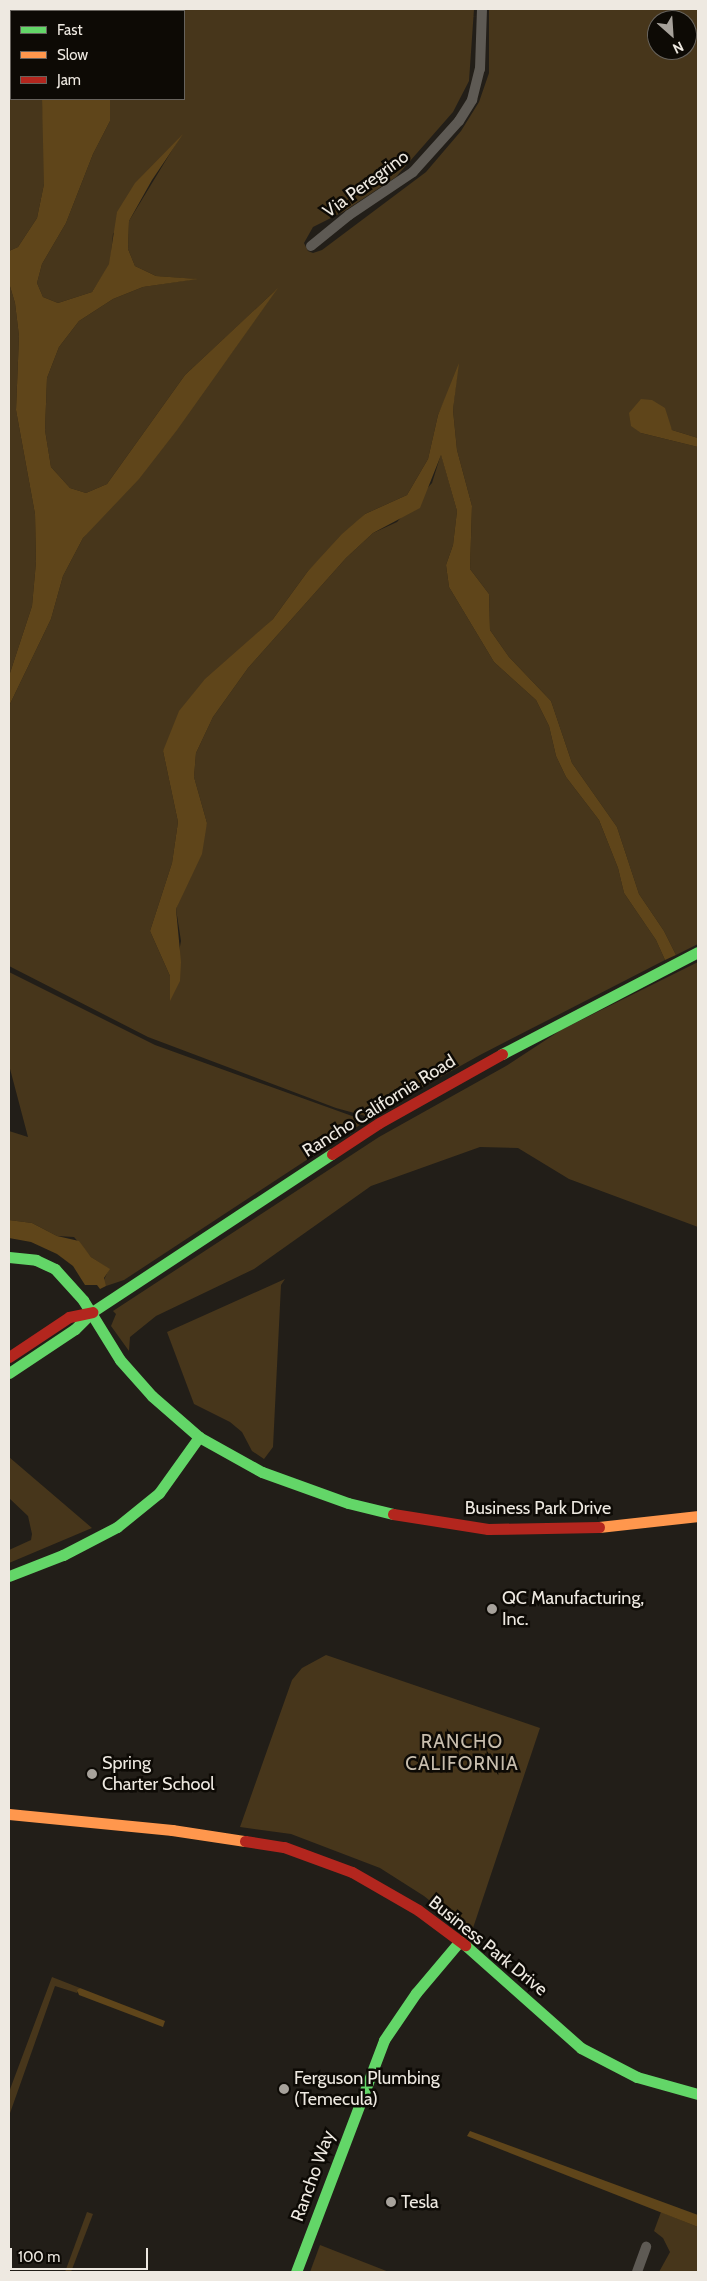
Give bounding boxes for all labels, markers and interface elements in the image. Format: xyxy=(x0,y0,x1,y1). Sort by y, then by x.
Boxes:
legend xyxy=(10,10,185,100)
north arrow xyxy=(647,10,697,60)
text: Fast xyxy=(57,21,82,39)
text: N xyxy=(670,37,687,58)
text: Slow xyxy=(57,46,88,64)
text: Jam xyxy=(57,71,81,89)
street label: Via Peregrino xyxy=(319,146,413,222)
street label: Rancho California Road xyxy=(299,1050,459,1162)
street label: Business Park Drive xyxy=(465,1497,611,1519)
place label: QC Manufacturing, Inc. xyxy=(502,1588,644,1630)
marker: QC Manufacturing, Inc. xyxy=(486,1603,498,1615)
district label: RANCHO CALIFORNIA xyxy=(404,1731,520,1775)
place label: Spring Charter School xyxy=(102,1753,215,1796)
marker: Spring Charter School xyxy=(86,1768,98,1780)
street label: Business Park Drive xyxy=(424,1892,552,2000)
place label: Ferguson Plumbing (Temecula) xyxy=(294,2068,440,2110)
marker: Ferguson Plumbing (Temecula) xyxy=(278,2083,290,2095)
street label: Rancho Way xyxy=(287,2128,339,2224)
place label: Tesla xyxy=(401,2191,439,2213)
marker: Tesla xyxy=(385,2196,397,2208)
scale bar xyxy=(12,2238,150,2270)
text: 100 m xyxy=(18,2248,60,2266)

